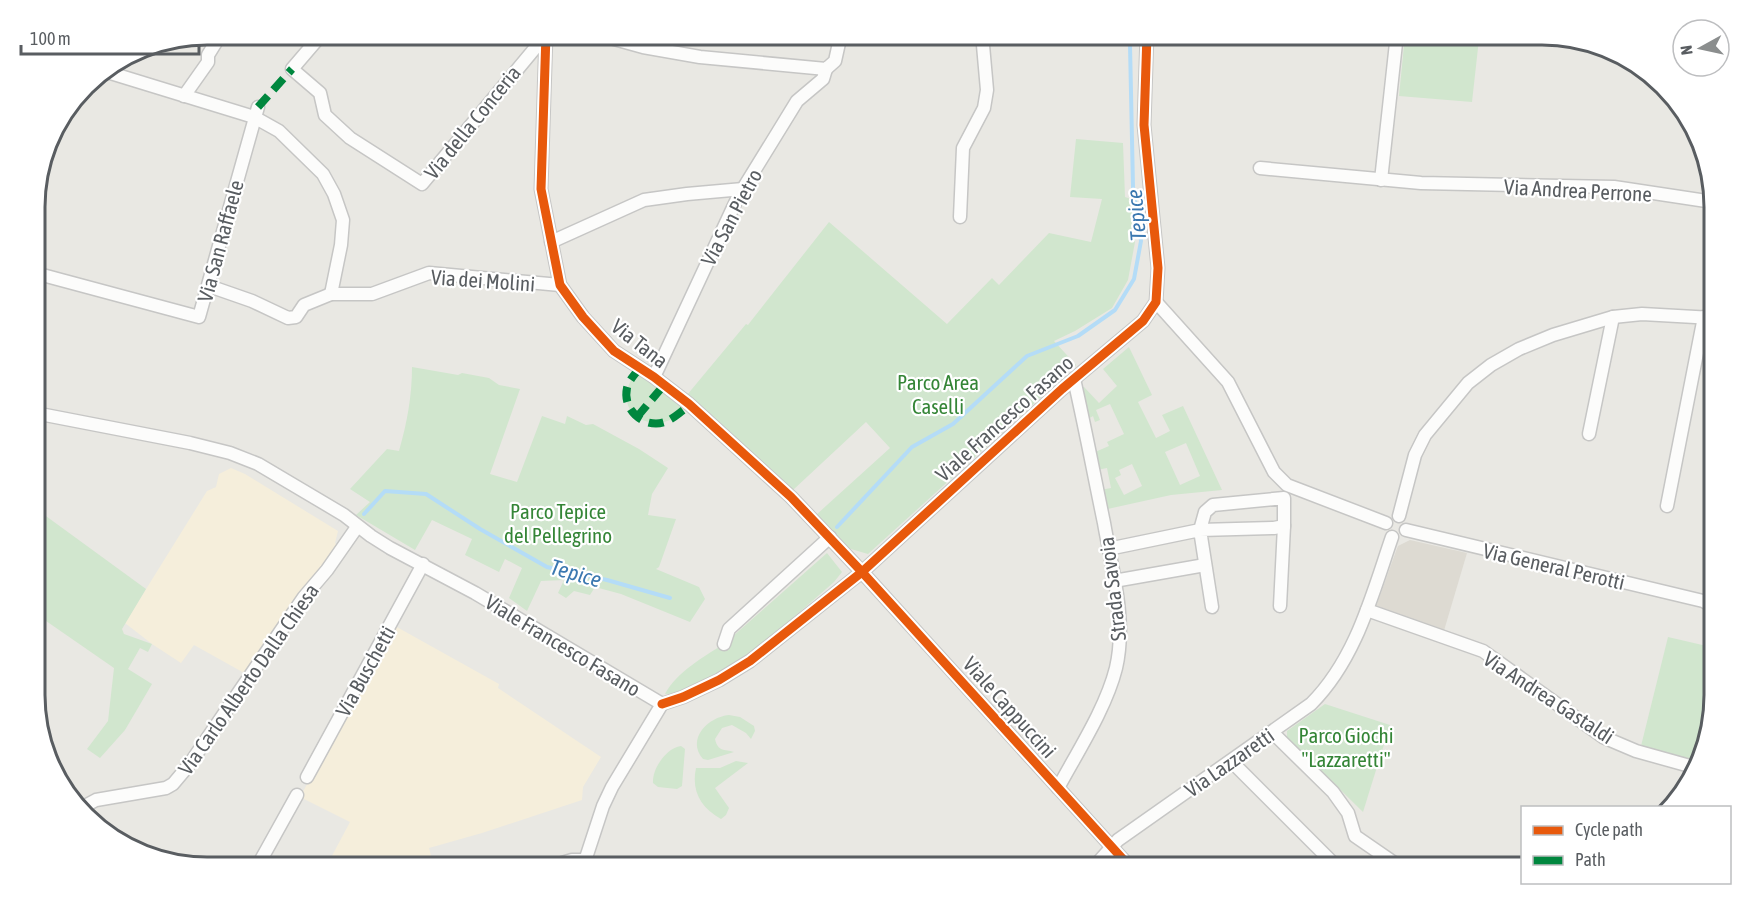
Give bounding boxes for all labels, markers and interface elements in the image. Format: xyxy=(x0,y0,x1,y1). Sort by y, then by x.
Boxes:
scale bar xyxy=(21,18,200,56)
north arrow xyxy=(1671,18,1731,78)
text: 100 m xyxy=(30,28,71,49)
text: N xyxy=(1677,44,1696,56)
street label: Via della Conceria xyxy=(419,61,525,183)
street label: Via San Pietro xyxy=(696,165,766,269)
street label: Via Andrea Perrone xyxy=(1503,174,1653,206)
street label: Via San Raffaele xyxy=(192,177,248,305)
water label: Tepice xyxy=(1121,188,1151,242)
street label: Via dei Molini xyxy=(430,264,536,296)
street label: Via Tana xyxy=(607,313,673,373)
street label: Viale Francesco Fasano xyxy=(930,350,1078,486)
park label: Parco Area Caselli xyxy=(897,370,979,418)
park label: Parco Tepice del Pellegrino xyxy=(504,499,612,547)
street label: Strada Savoia xyxy=(1094,536,1130,642)
street label: Via General Perotti xyxy=(1481,538,1627,594)
water label: Tepice xyxy=(547,553,605,593)
street label: Via Carlo Alberto Dalla Chiesa xyxy=(173,579,323,779)
street label: Viale Francesco Fasano xyxy=(481,589,645,701)
street label: Via Buschetti xyxy=(330,622,400,720)
street label: Via Andrea Gastaldi xyxy=(1479,646,1619,748)
street label: Viale Cappuccini xyxy=(958,652,1062,762)
street label: Via Lazzaretti xyxy=(1180,723,1278,801)
park label: Parco Giochi "Lazzaretti" xyxy=(1299,723,1393,771)
legend xyxy=(1521,806,1731,884)
text: Cycle path xyxy=(1575,819,1643,840)
text: Path xyxy=(1575,849,1606,870)

